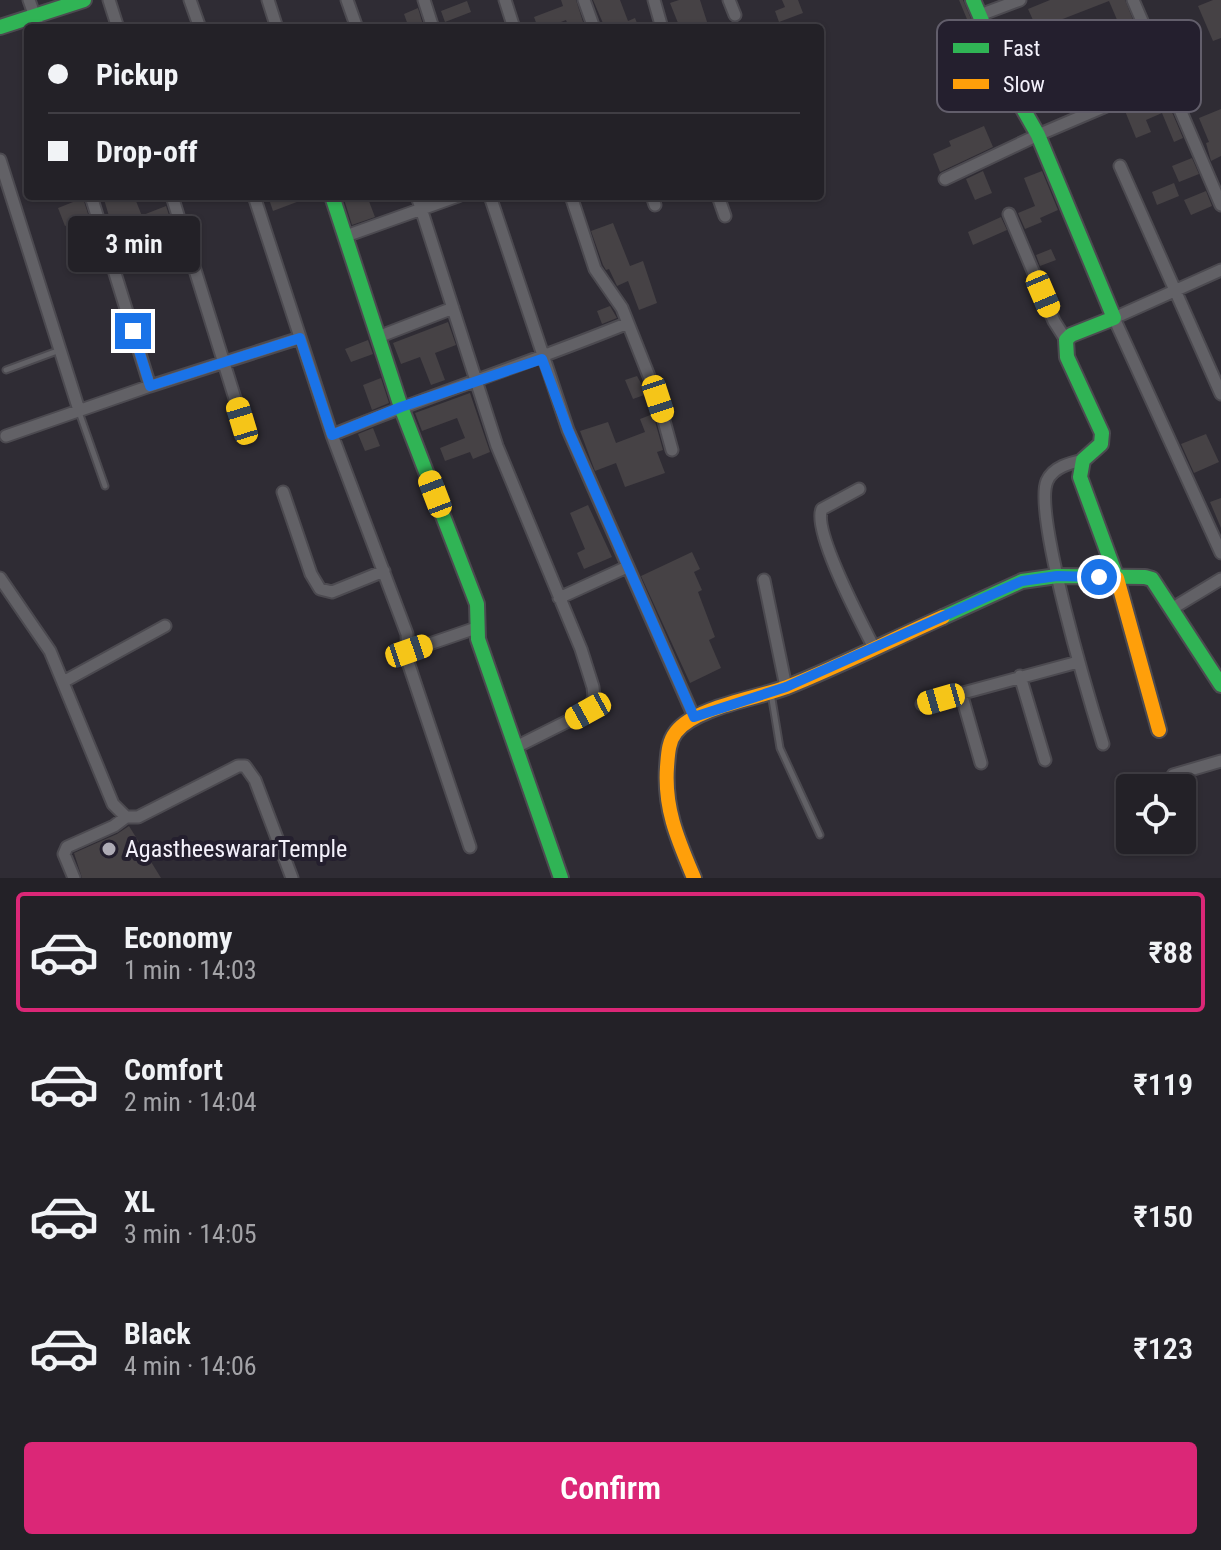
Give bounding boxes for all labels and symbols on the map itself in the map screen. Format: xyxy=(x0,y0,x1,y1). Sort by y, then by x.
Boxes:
legend xyxy=(937,20,1201,112)
text: Fast xyxy=(1003,36,1040,61)
text: Slow xyxy=(1003,72,1045,97)
callout: 3 min xyxy=(67,215,199,271)
car xyxy=(1023,267,1063,321)
route end xyxy=(115,313,151,349)
car xyxy=(639,372,677,426)
car xyxy=(224,395,260,447)
car xyxy=(415,467,455,521)
route start xyxy=(1081,559,1117,595)
car xyxy=(382,632,436,670)
car xyxy=(915,681,967,717)
car xyxy=(561,689,615,733)
place label: AgastheeswararTemple xyxy=(125,835,347,863)
marker: AgastheeswararTemple xyxy=(100,840,118,858)

